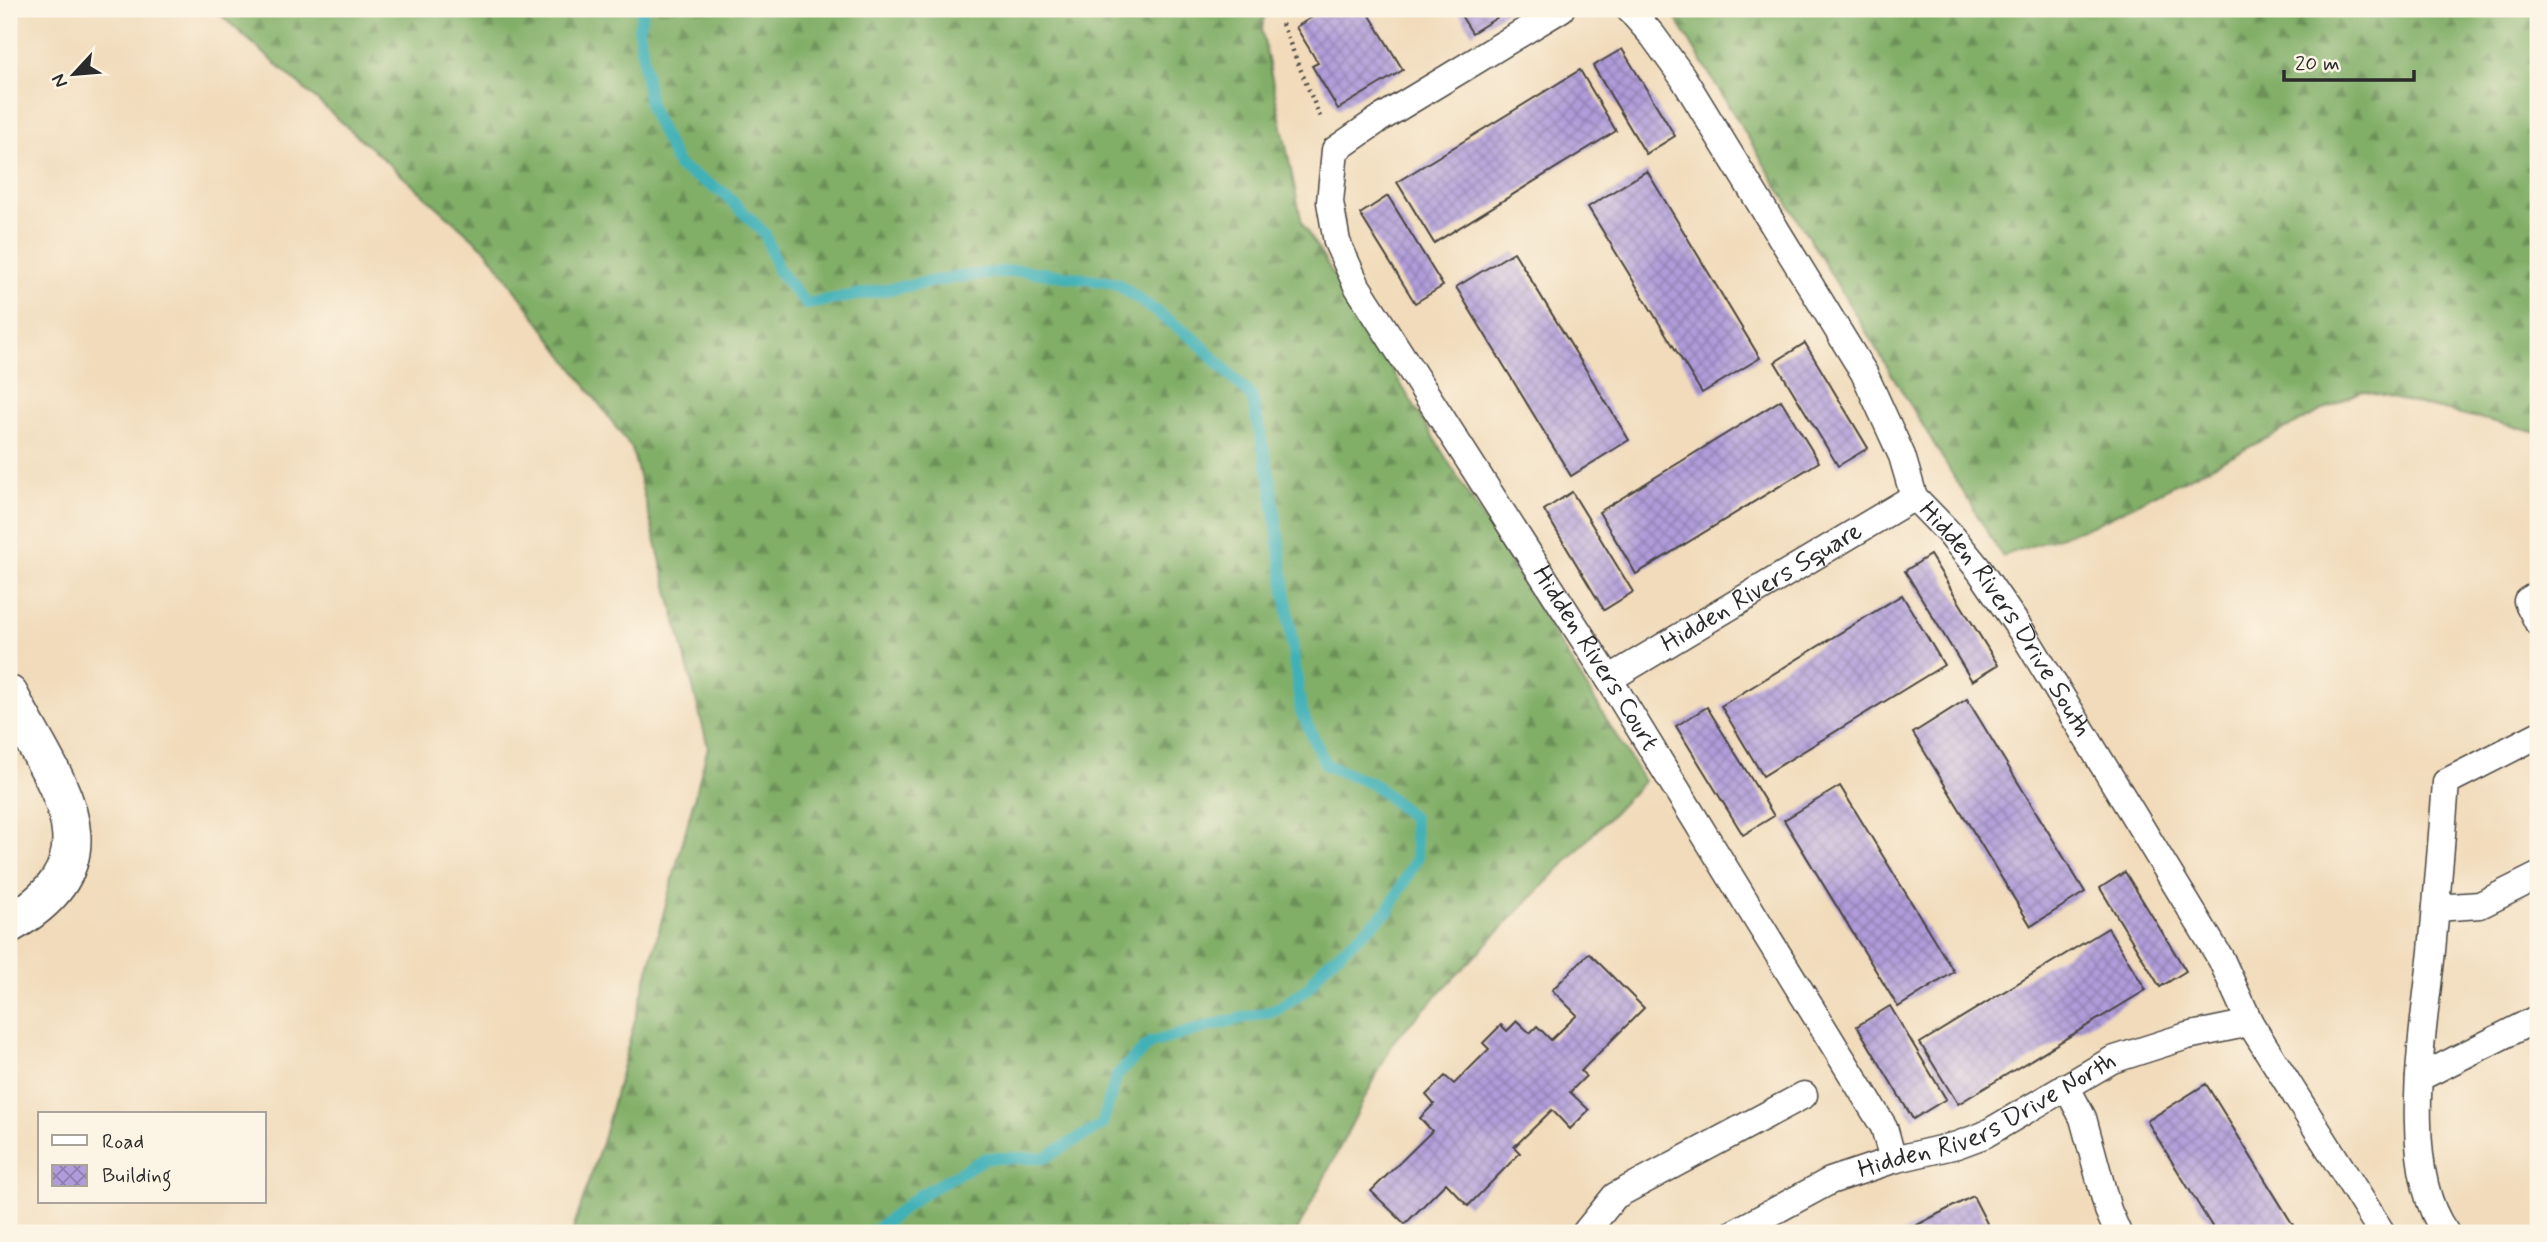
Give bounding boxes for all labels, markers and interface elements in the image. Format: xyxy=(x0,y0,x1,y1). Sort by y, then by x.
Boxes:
north arrow xyxy=(38,38,108,108)
scale bar xyxy=(2284,38,2414,82)
text: 20 m xyxy=(2295,50,2340,78)
text: N xyxy=(46,70,74,92)
street label: Hidden Rivers Drive South xyxy=(1911,494,2099,743)
street label: Hidden Rivers Square xyxy=(1655,515,1869,661)
street label: Hidden Rivers Court xyxy=(1524,559,1666,758)
street label: Hidden Rivers Drive North xyxy=(1853,1044,2122,1188)
legend xyxy=(38,1112,266,1204)
text: Road xyxy=(102,1128,144,1156)
text: Building xyxy=(102,1162,172,1192)

